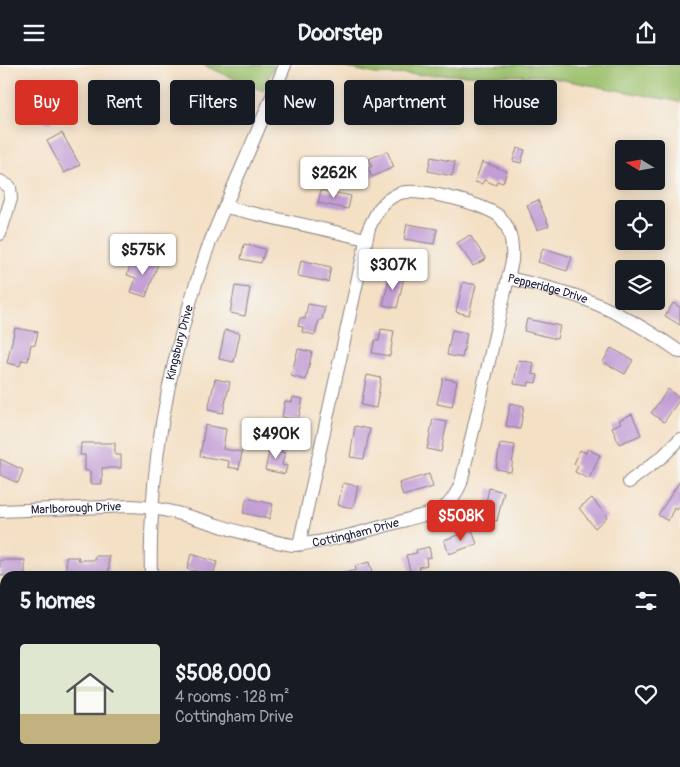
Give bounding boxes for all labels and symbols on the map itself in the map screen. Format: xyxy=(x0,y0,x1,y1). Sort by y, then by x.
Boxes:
north arrow xyxy=(615,140,665,190)
pin: $262K xyxy=(299,157,369,199)
pin: $575K xyxy=(108,233,178,276)
pin: $307K xyxy=(358,249,428,291)
street label: Pepperidge Drive xyxy=(506,271,590,307)
street label: Kingsbury Drive xyxy=(163,303,196,382)
pin: $490K xyxy=(241,417,311,460)
street label: Marlborough Drive xyxy=(31,499,121,517)
pin: $508K xyxy=(426,499,496,542)
street label: Cottingham Drive xyxy=(311,515,401,550)

